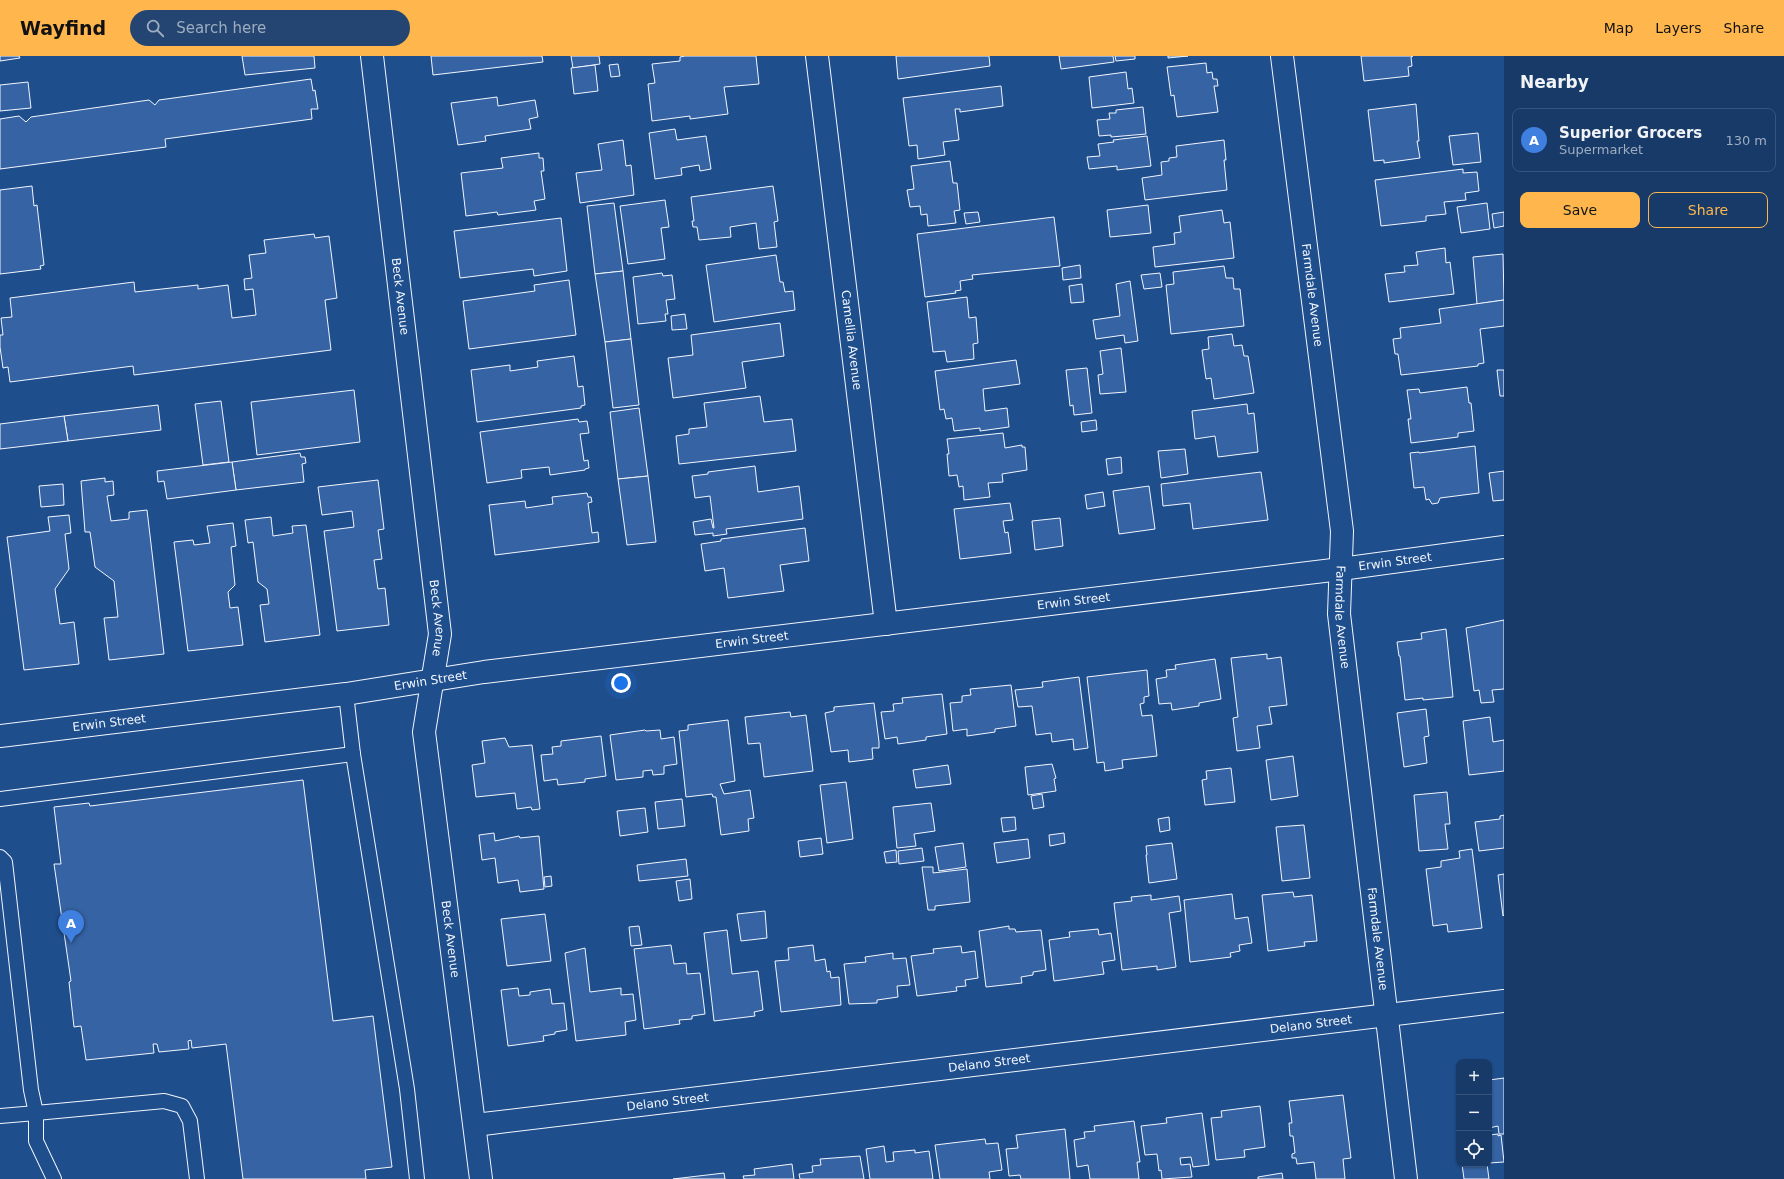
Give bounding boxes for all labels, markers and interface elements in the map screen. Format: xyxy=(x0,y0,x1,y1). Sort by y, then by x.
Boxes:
search box xyxy=(130,10,410,46)
text: Wayfind xyxy=(20,17,106,39)
icon: search xyxy=(144,17,166,39)
text: Search here xyxy=(176,19,266,37)
text: Map xyxy=(1604,20,1633,36)
text: Layers xyxy=(1655,20,1702,36)
text: Share xyxy=(1724,20,1764,36)
text: Nearby xyxy=(1520,72,1589,92)
text: Superior Grocers xyxy=(1559,124,1702,142)
text: A xyxy=(1529,133,1539,148)
text: 130 m xyxy=(1725,133,1767,148)
text: Supermarket xyxy=(1559,142,1643,157)
button: Save xyxy=(1520,192,1640,228)
button: Share xyxy=(1648,192,1768,228)
street label: Farmdale Avenue xyxy=(1299,243,1326,347)
street label: Beck Avenue xyxy=(389,257,412,336)
street label: Camellia Avenue xyxy=(838,289,865,391)
street label: Erwin Street xyxy=(1358,550,1433,574)
street label: Farmdale Avenue xyxy=(1332,565,1352,670)
street label: Beck Avenue xyxy=(427,579,447,658)
street label: Erwin Street xyxy=(1036,590,1111,612)
street label: Erwin Street xyxy=(714,628,789,651)
street label: Erwin Street xyxy=(393,668,468,693)
your location xyxy=(611,673,631,693)
street label: Erwin Street xyxy=(72,711,147,734)
street label: Farmdale Avenue xyxy=(1364,887,1391,991)
street label: Beck Avenue xyxy=(439,900,462,978)
pin: A xyxy=(58,910,84,943)
street label: Delano Street xyxy=(1269,1012,1353,1036)
street label: Delano Street xyxy=(947,1051,1031,1075)
map controls xyxy=(1456,1059,1492,1167)
button: + xyxy=(1456,1059,1492,1095)
street label: Delano Street xyxy=(626,1090,710,1114)
button: − xyxy=(1456,1095,1492,1131)
button: locate xyxy=(1456,1131,1492,1167)

